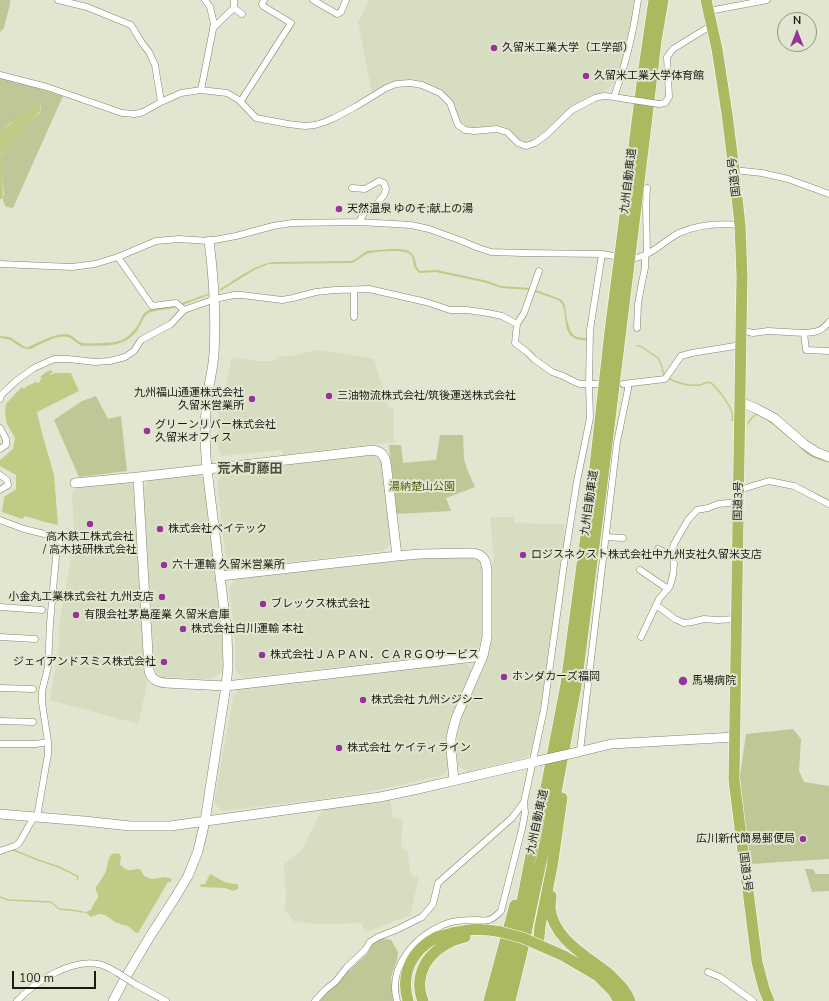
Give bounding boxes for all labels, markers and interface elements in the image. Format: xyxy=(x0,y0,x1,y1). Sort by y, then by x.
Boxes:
north arrow xyxy=(777,12,817,52)
text: N xyxy=(793,13,801,28)
place label: 久留米工業大学（工学部） xyxy=(502,41,634,55)
marker: 久留米工業大学（工学部） xyxy=(489,43,499,53)
place label: 久留米工業大学体育館 xyxy=(594,69,704,83)
marker: 久留米工業大学体育館 xyxy=(581,71,591,81)
street label: 九州自動車道 xyxy=(618,147,640,215)
street label: 国道3号 xyxy=(726,157,744,197)
place label: 天然温泉 ゆのそ;献上の湯 xyxy=(347,202,473,216)
marker: 天然温泉 ゆのそ;献上の湯 xyxy=(334,204,344,214)
place label: 九州福山通運株式会社 久留米営業所 xyxy=(134,386,244,412)
place label: 三油物流株式会社/筑後運送株式会社 xyxy=(337,389,516,403)
marker: 三油物流株式会社/筑後運送株式会社 xyxy=(324,391,334,401)
marker: 九州福山通運株式会社 久留米営業所 xyxy=(247,394,257,404)
place label: グリーンリバー株式会社 久留米オフィス xyxy=(155,418,276,444)
marker: グリーンリバー株式会社 久留米オフィス xyxy=(142,426,152,436)
district label: 荒木町藤田 xyxy=(218,462,282,478)
street label: 九州自動車道 xyxy=(579,469,601,537)
park label: 湯納楚山公園 xyxy=(389,480,455,494)
street label: 国道3号 xyxy=(732,481,746,521)
marker: 高木鉄工株式会社 / 高木技研株式会社 xyxy=(85,519,95,529)
place label: 株式会社ベイテック xyxy=(168,522,267,536)
marker: 株式会社ベイテック xyxy=(155,524,165,534)
place label: 高木鉄工株式会社 / 高木技研株式会社 xyxy=(43,530,137,556)
place label: ロジスネクスト株式会社中九州支社久留米支店 xyxy=(531,548,762,562)
marker: ロジスネクスト株式会社中九州支社久留米支店 xyxy=(518,550,528,560)
place label: 六十運輸 久留米営業所 xyxy=(172,558,285,572)
marker: 六十運輸 久留米営業所 xyxy=(159,560,169,570)
place label: 小金丸工業株式会社 九州支店 xyxy=(8,590,154,604)
marker: 小金丸工業株式会社 九州支店 xyxy=(157,592,167,602)
place label: ブレックス株式会社 xyxy=(271,597,370,611)
marker: ブレックス株式会社 xyxy=(258,599,268,609)
place label: 有限会社茅島産業 久留米倉庫 xyxy=(84,608,230,622)
marker: 有限会社茅島産業 久留米倉庫 xyxy=(71,610,81,620)
place label: 株式会社白川運輸 本社 xyxy=(191,622,304,636)
marker: 株式会社白川運輸 本社 xyxy=(178,624,188,634)
place label: 株式会社ＪＡＰＡＮ．ＣＡＲＧＯサービス xyxy=(270,648,479,662)
marker: 株式会社ＪＡＰＡＮ．ＣＡＲＧＯサービス xyxy=(257,650,267,660)
place label: ジェイアンドスミス株式会社 xyxy=(13,655,156,669)
marker: ジェイアンドスミス株式会社 xyxy=(159,657,169,667)
place label: ホンダカーズ福岡 xyxy=(512,670,600,684)
marker: ホンダカーズ福岡 xyxy=(499,672,509,682)
place label: 馬場病院 xyxy=(692,674,736,688)
marker: 馬場病院 xyxy=(677,675,689,687)
place label: 株式会社 九州シジシー xyxy=(371,693,484,707)
marker: 株式会社 九州シジシー xyxy=(358,695,368,705)
place label: 株式会社 ケイティライン xyxy=(347,741,471,755)
marker: 株式会社 ケイティライン xyxy=(334,743,344,753)
street label: 九州自動車道 xyxy=(525,788,551,856)
place label: 広川新代簡易郵便局 xyxy=(696,832,795,846)
marker: 広川新代簡易郵便局 xyxy=(798,834,808,844)
street label: 国道3号 xyxy=(736,852,754,892)
scale bar xyxy=(14,963,98,989)
text: 100 m xyxy=(19,970,54,986)

